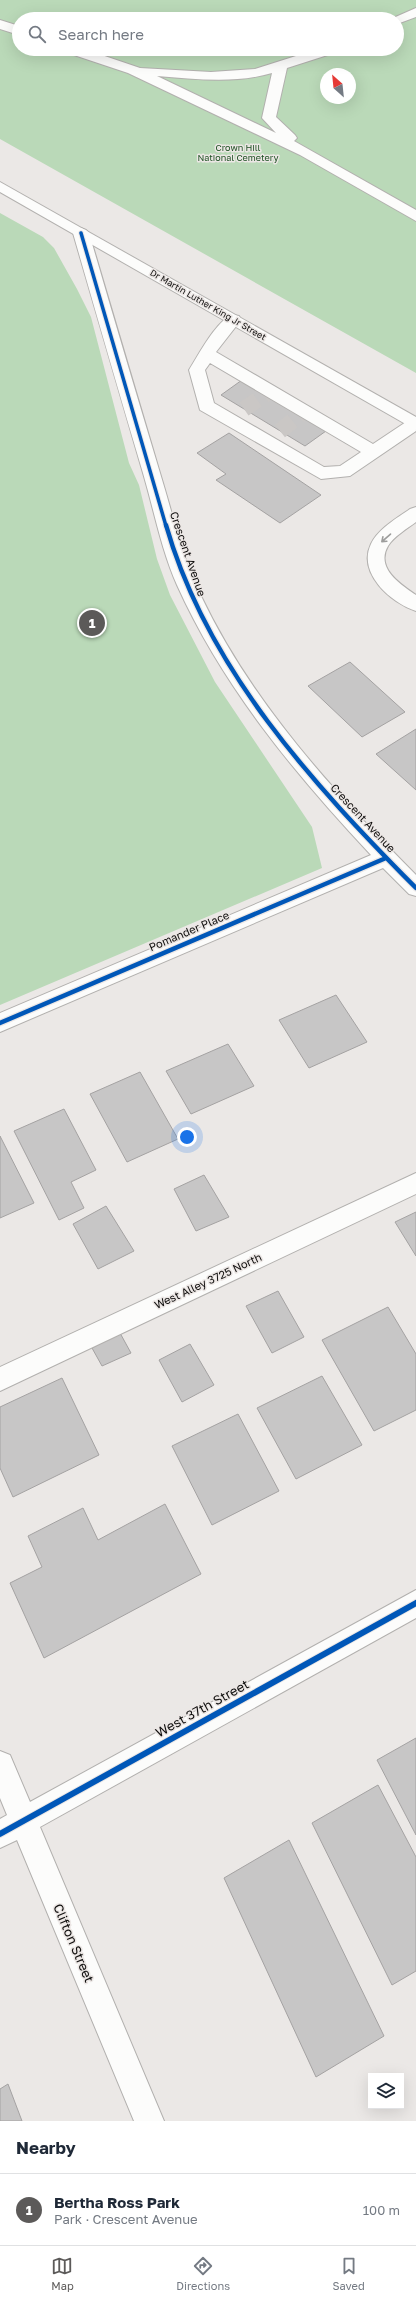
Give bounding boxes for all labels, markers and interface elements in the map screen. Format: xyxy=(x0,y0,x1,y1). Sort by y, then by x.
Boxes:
search box xyxy=(12,12,404,56)
icon: search xyxy=(26,23,48,45)
text: Search here xyxy=(58,25,144,43)
north arrow xyxy=(320,68,356,104)
park label: Crown Hill National Cemetery xyxy=(197,142,279,163)
street label: Dr Martin Luther King Jr Street xyxy=(148,267,269,343)
street label: Crescent Avenue xyxy=(168,510,209,598)
one-way arrow xyxy=(382,533,392,542)
pin: 1 xyxy=(79,608,105,638)
street label: Crescent Avenue xyxy=(328,781,398,855)
street label: Pomander Place xyxy=(147,908,231,953)
your location xyxy=(177,1127,197,1147)
street label: West Alley 3725 North xyxy=(152,1250,264,1311)
street label: West 37th Street xyxy=(153,1676,251,1740)
street label: Clifton Street xyxy=(50,1901,98,1985)
map controls xyxy=(368,2073,404,2109)
button: layers xyxy=(368,2073,404,2109)
text: Nearby xyxy=(16,2137,76,2158)
text: Bertha Ross Park xyxy=(54,2193,180,2211)
text: 1 xyxy=(26,2202,32,2218)
text: 100 m xyxy=(363,2202,400,2218)
text: Park · Crescent Avenue xyxy=(54,2211,198,2227)
tab: Map xyxy=(51,2255,74,2292)
tab: Directions xyxy=(176,2255,230,2292)
tab: Saved xyxy=(333,2255,365,2292)

